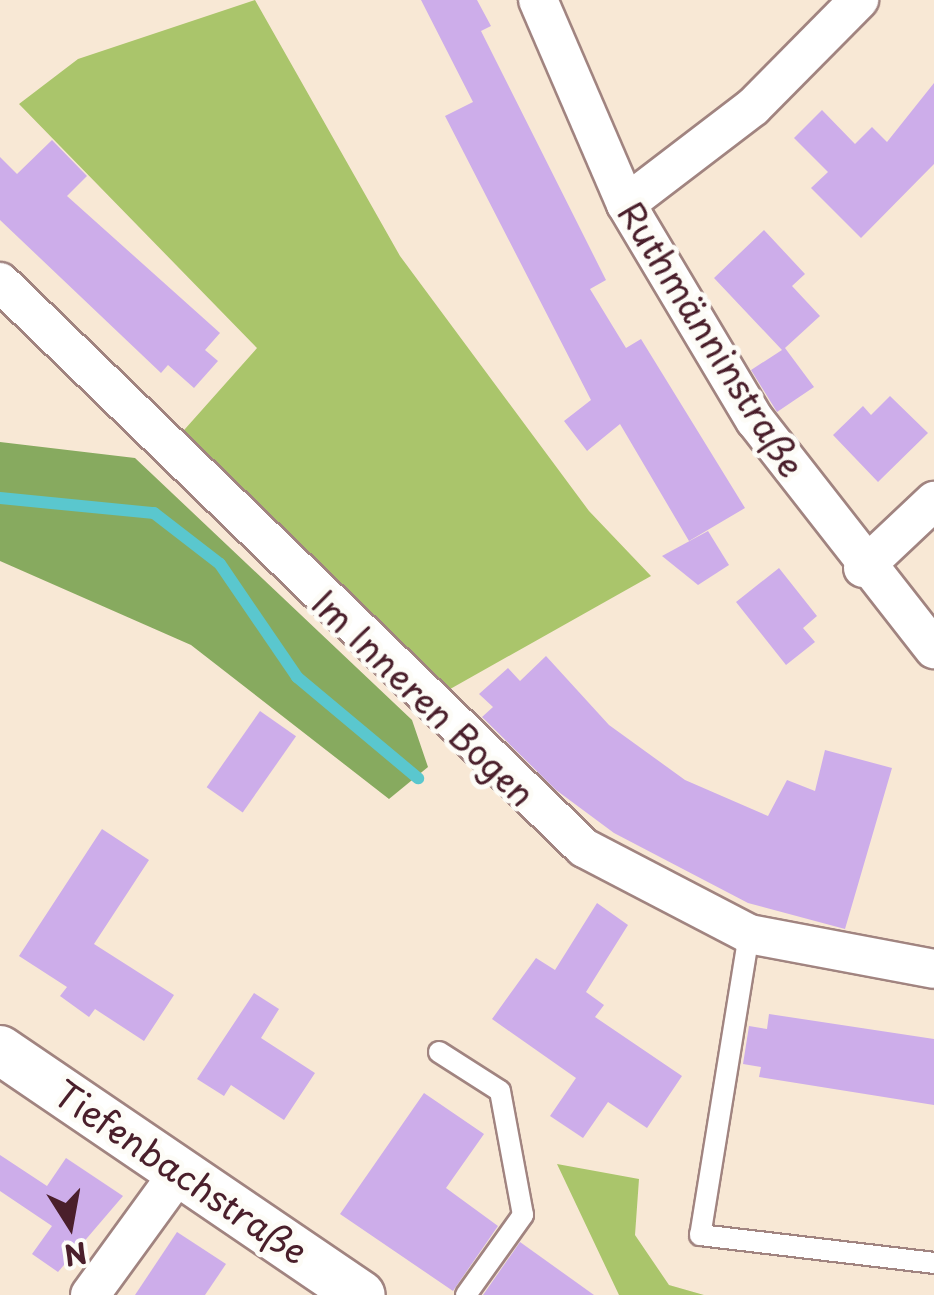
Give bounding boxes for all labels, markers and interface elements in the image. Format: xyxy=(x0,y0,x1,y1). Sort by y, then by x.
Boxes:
street label: Ruthmänninstraße xyxy=(610,194,814,484)
street label: Im Inneren Bogen xyxy=(302,579,546,817)
street label: Tiefenbachstraße xyxy=(46,1072,316,1272)
north arrow xyxy=(20,1175,120,1275)
text: N xyxy=(61,1232,91,1278)

